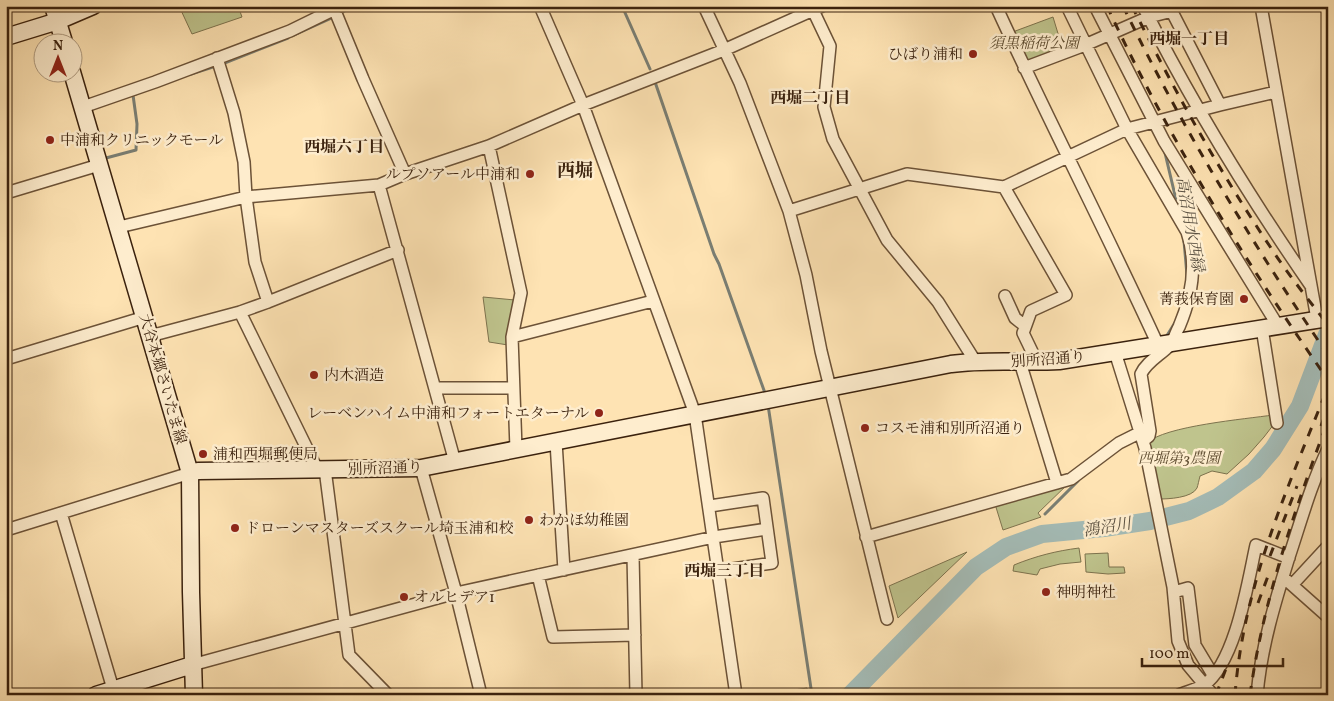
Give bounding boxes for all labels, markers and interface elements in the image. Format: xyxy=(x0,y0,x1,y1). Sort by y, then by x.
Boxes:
district label: 西堀一丁目 xyxy=(1149,29,1229,51)
north arrow xyxy=(32,32,82,82)
park label: 須黒稲荷公園 xyxy=(989,34,1082,55)
text: N xyxy=(53,37,63,56)
place label: ひばり浦和 xyxy=(888,45,963,66)
marker: ひばり浦和 xyxy=(967,48,979,60)
district label: 西堀二丁目 xyxy=(770,88,850,110)
place label: 中浦和クリニックモール xyxy=(60,131,223,152)
marker: 中浦和クリニックモール xyxy=(44,134,56,146)
district label: 西堀六丁目 xyxy=(304,137,384,159)
district label: 西堀 xyxy=(557,159,593,184)
place label: ルプソアール中浦和 xyxy=(386,165,520,186)
marker: ルプソアール中浦和 xyxy=(524,168,536,180)
water label: 高沼用水西縁 xyxy=(1170,175,1209,275)
place label: 菁莪保育園 xyxy=(1159,290,1234,311)
marker: 菁莪保育園 xyxy=(1238,293,1250,305)
street label: 大谷本郷さいたま線 xyxy=(133,312,190,447)
street label: 別所沼通り xyxy=(1010,347,1086,374)
place label: 内木酒造 xyxy=(324,366,384,387)
marker: 内木酒造 xyxy=(308,369,320,381)
place label: レーベンハイム中浦和フォートエターナル xyxy=(307,404,589,425)
marker: レーベンハイム中浦和フォートエターナル xyxy=(593,407,605,419)
place label: コスモ浦和別所沼通り xyxy=(875,419,1025,440)
marker: コスモ浦和別所沼通り xyxy=(859,422,871,434)
place label: 浦和西堀郵便局 xyxy=(213,445,318,466)
marker: 浦和西堀郵便局 xyxy=(197,448,209,460)
park label: 西堀第3農園 xyxy=(1138,449,1223,470)
street label: 別所沼通り xyxy=(347,458,423,481)
place label: わかほ幼稚園 xyxy=(539,511,629,532)
water label: 鴻沼川 xyxy=(1082,513,1135,543)
marker: わかほ幼稚園 xyxy=(523,514,535,526)
place label: ドローンマスターズスクール埼玉浦和校 xyxy=(245,519,514,540)
marker: ドローンマスターズスクール埼玉浦和校 xyxy=(229,522,241,534)
district label: 西堀三丁目 xyxy=(684,561,764,583)
place label: 神明神社 xyxy=(1056,583,1116,604)
marker: 神明神社 xyxy=(1040,586,1052,598)
place label: オルヒデア1 xyxy=(414,588,495,609)
marker: オルヒデア1 xyxy=(398,591,410,603)
scale bar xyxy=(1142,636,1283,668)
text: 100 m xyxy=(1149,644,1189,665)

